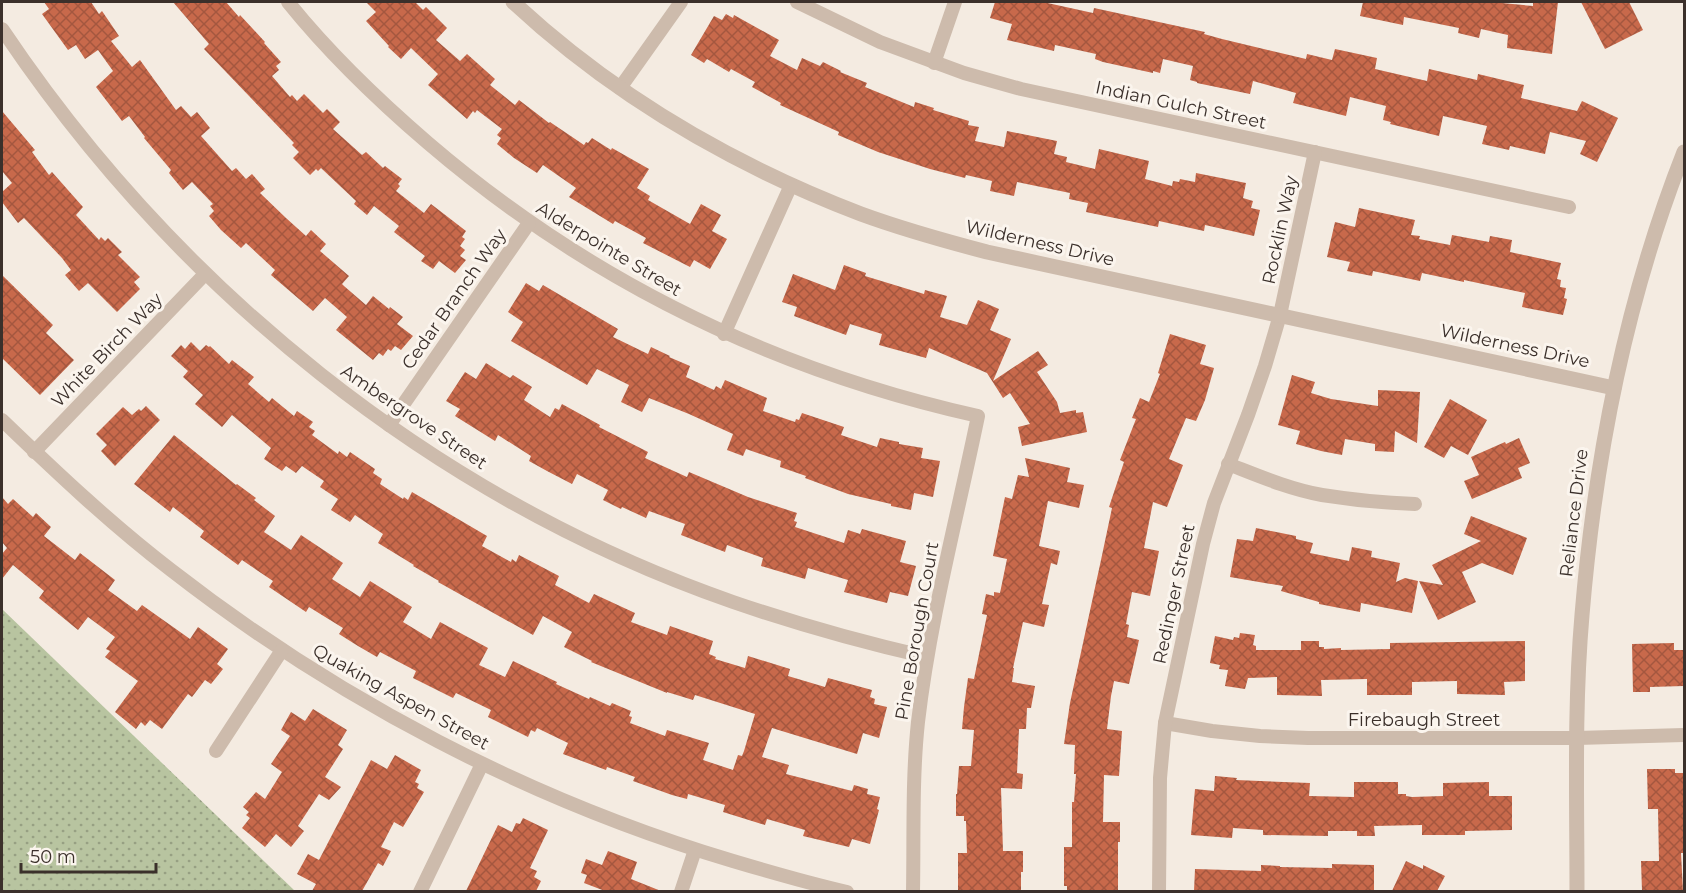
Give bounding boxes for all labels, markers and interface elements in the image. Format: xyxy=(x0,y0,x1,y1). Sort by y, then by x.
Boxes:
street label: Indian Gulch Street xyxy=(1093,76,1269,134)
street label: Rocklin Way xyxy=(1258,173,1302,286)
street label: Alderpointe Street xyxy=(532,197,686,301)
street label: Wilderness Drive xyxy=(963,215,1117,271)
street label: Cedar Branch Way xyxy=(397,224,511,374)
street label: White Birch Way xyxy=(47,288,167,412)
street label: Wilderness Drive xyxy=(1438,319,1592,373)
street label: Ambergrove Street xyxy=(337,360,491,474)
street label: Reliance Drive xyxy=(1555,447,1593,578)
street label: Redinger Street xyxy=(1148,522,1200,666)
street label: Pine Borough Court xyxy=(890,540,944,722)
street label: Quaking Aspen Street xyxy=(309,639,493,755)
street label: Firebaugh Street xyxy=(1348,709,1500,731)
scale bar xyxy=(21,836,156,874)
text: 50 m xyxy=(30,846,76,868)

